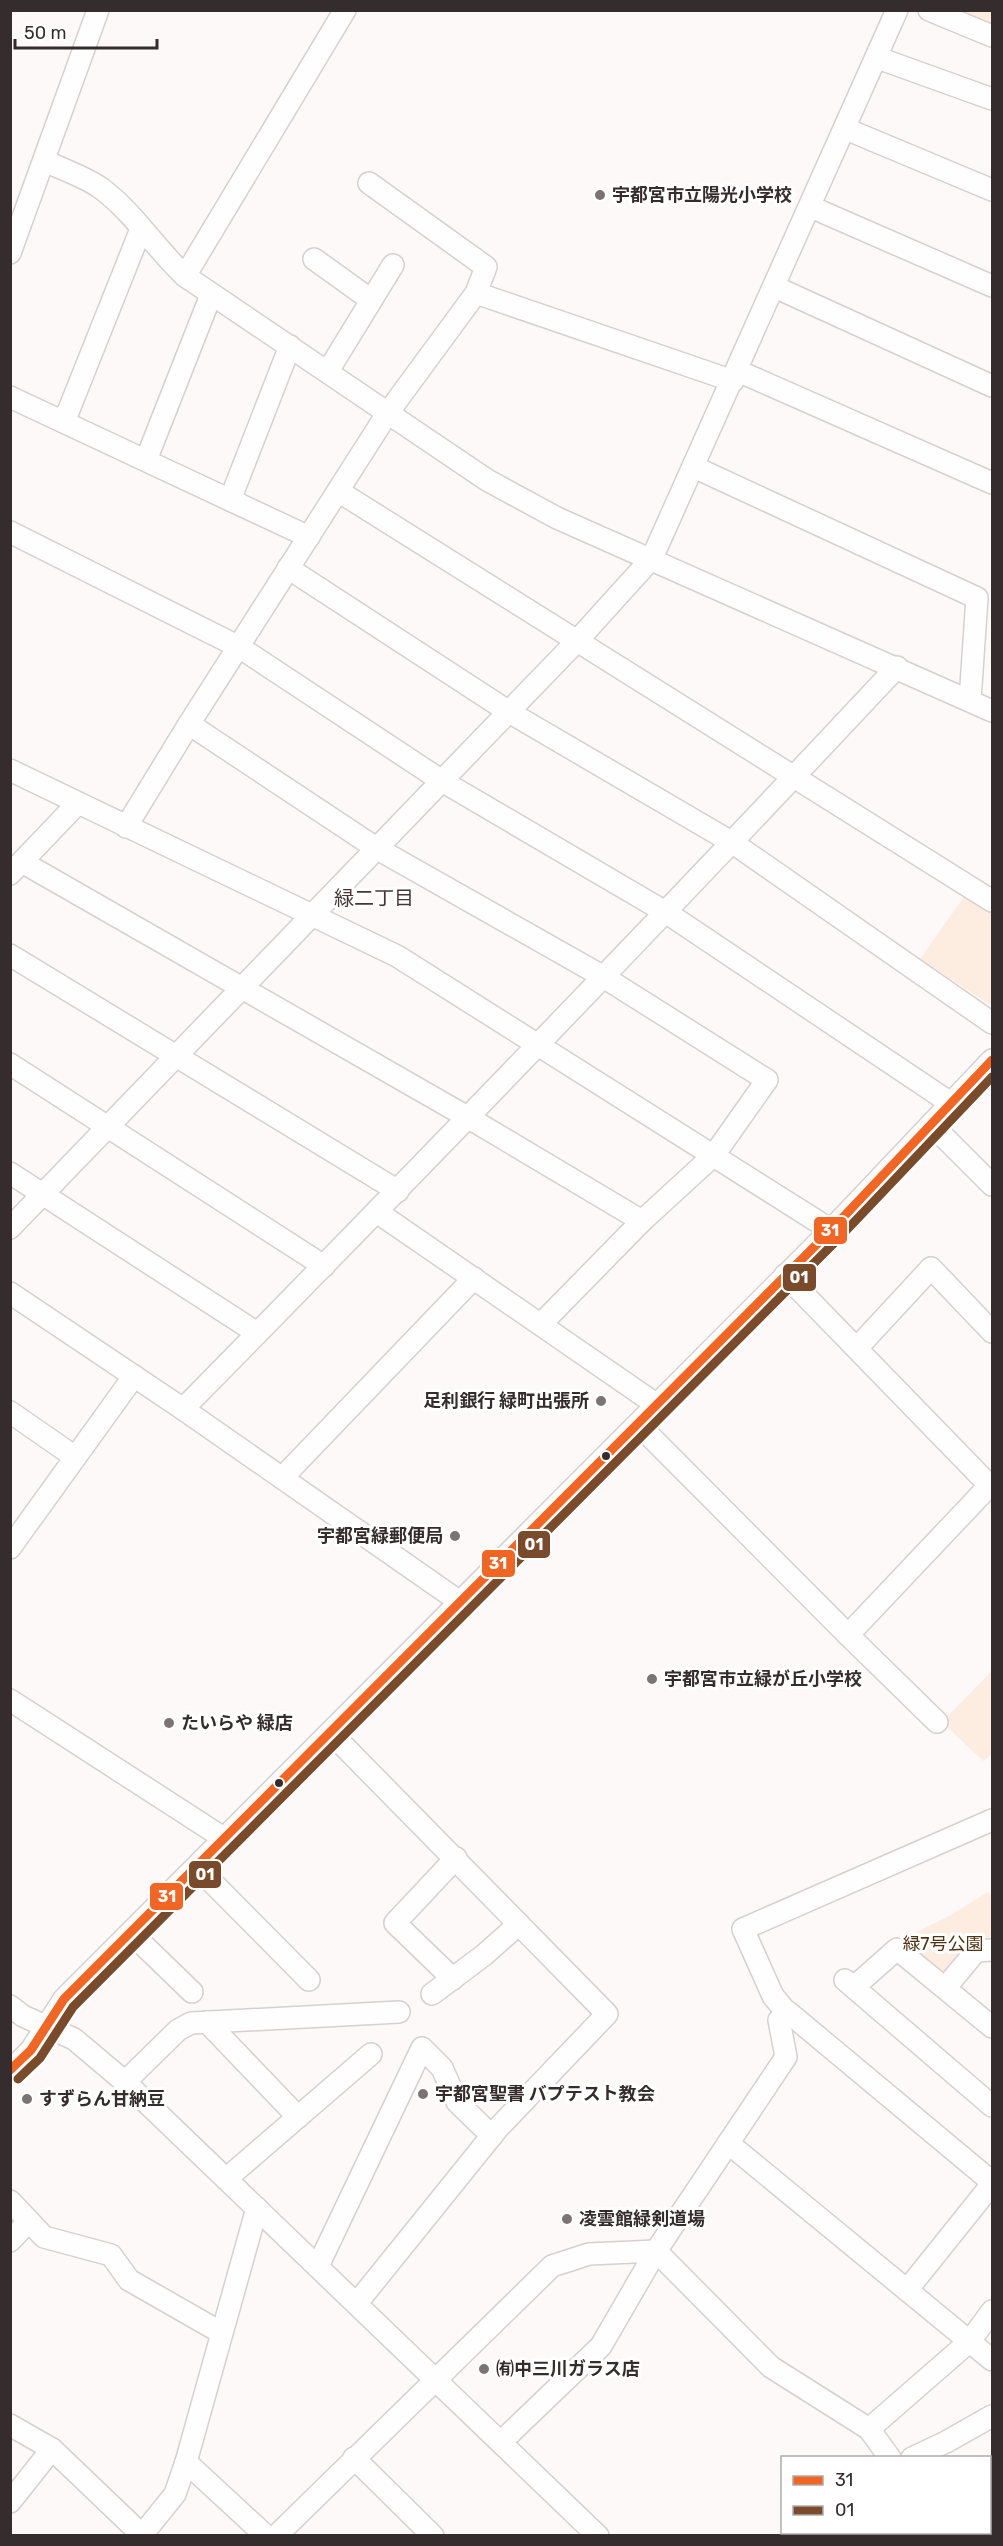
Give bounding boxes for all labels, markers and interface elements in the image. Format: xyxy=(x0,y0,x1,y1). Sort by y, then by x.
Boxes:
scale bar xyxy=(15,12,158,50)
text: 50 m xyxy=(24,22,67,44)
place label: 宇都宮市立陽光小学校 xyxy=(612,184,792,206)
marker: 宇都宮市立陽光小学校 xyxy=(593,188,607,202)
district label: 緑二丁目 xyxy=(334,886,414,910)
line badge: 31 xyxy=(813,1216,848,1245)
text: 31 xyxy=(821,1221,839,1240)
line badge: 01 xyxy=(782,1263,817,1292)
text: 01 xyxy=(790,1268,808,1287)
place label: 足利銀行 緑町出張所 xyxy=(423,1390,589,1412)
marker: 足利銀行 緑町出張所 xyxy=(594,1394,608,1408)
unlabelled marker xyxy=(600,1450,612,1462)
place label: 宇都宮緑郵便局 xyxy=(317,1525,443,1547)
marker: 宇都宮緑郵便局 xyxy=(448,1529,462,1543)
line badge: 01 xyxy=(517,1530,551,1559)
text: 01 xyxy=(525,1535,543,1554)
line badge: 31 xyxy=(481,1549,516,1578)
text: 31 xyxy=(489,1554,507,1573)
place label: 宇都宮市立緑が丘小学校 xyxy=(664,1668,862,1690)
marker: 宇都宮市立緑が丘小学校 xyxy=(645,1672,659,1686)
place label: たいらや 緑店 xyxy=(181,1712,293,1734)
marker: たいらや 緑店 xyxy=(162,1716,176,1730)
unlabelled marker xyxy=(273,1777,285,1789)
line badge: 01 xyxy=(188,1860,222,1889)
text: 01 xyxy=(196,1865,214,1884)
line badge: 31 xyxy=(149,1882,184,1911)
text: 31 xyxy=(158,1887,176,1906)
park label: 緑7号公園 xyxy=(902,1933,984,1955)
place label: 宇都宮聖書 バプテスト教会 xyxy=(435,2083,655,2105)
marker: 宇都宮聖書 バプテスト教会 xyxy=(416,2087,430,2101)
place label: すずらん甘納豆 xyxy=(39,2088,165,2110)
marker: すずらん甘納豆 xyxy=(20,2092,34,2106)
place label: 凌雲館緑剣道場 xyxy=(579,2208,705,2230)
marker: 凌雲館緑剣道場 xyxy=(560,2212,574,2226)
place label: ㈲中三川ガラス店 xyxy=(496,2358,640,2380)
marker: ㈲中三川ガラス店 xyxy=(477,2362,491,2376)
legend xyxy=(781,2456,991,2534)
text: 31 xyxy=(835,2469,853,2491)
text: 01 xyxy=(835,2499,854,2521)

